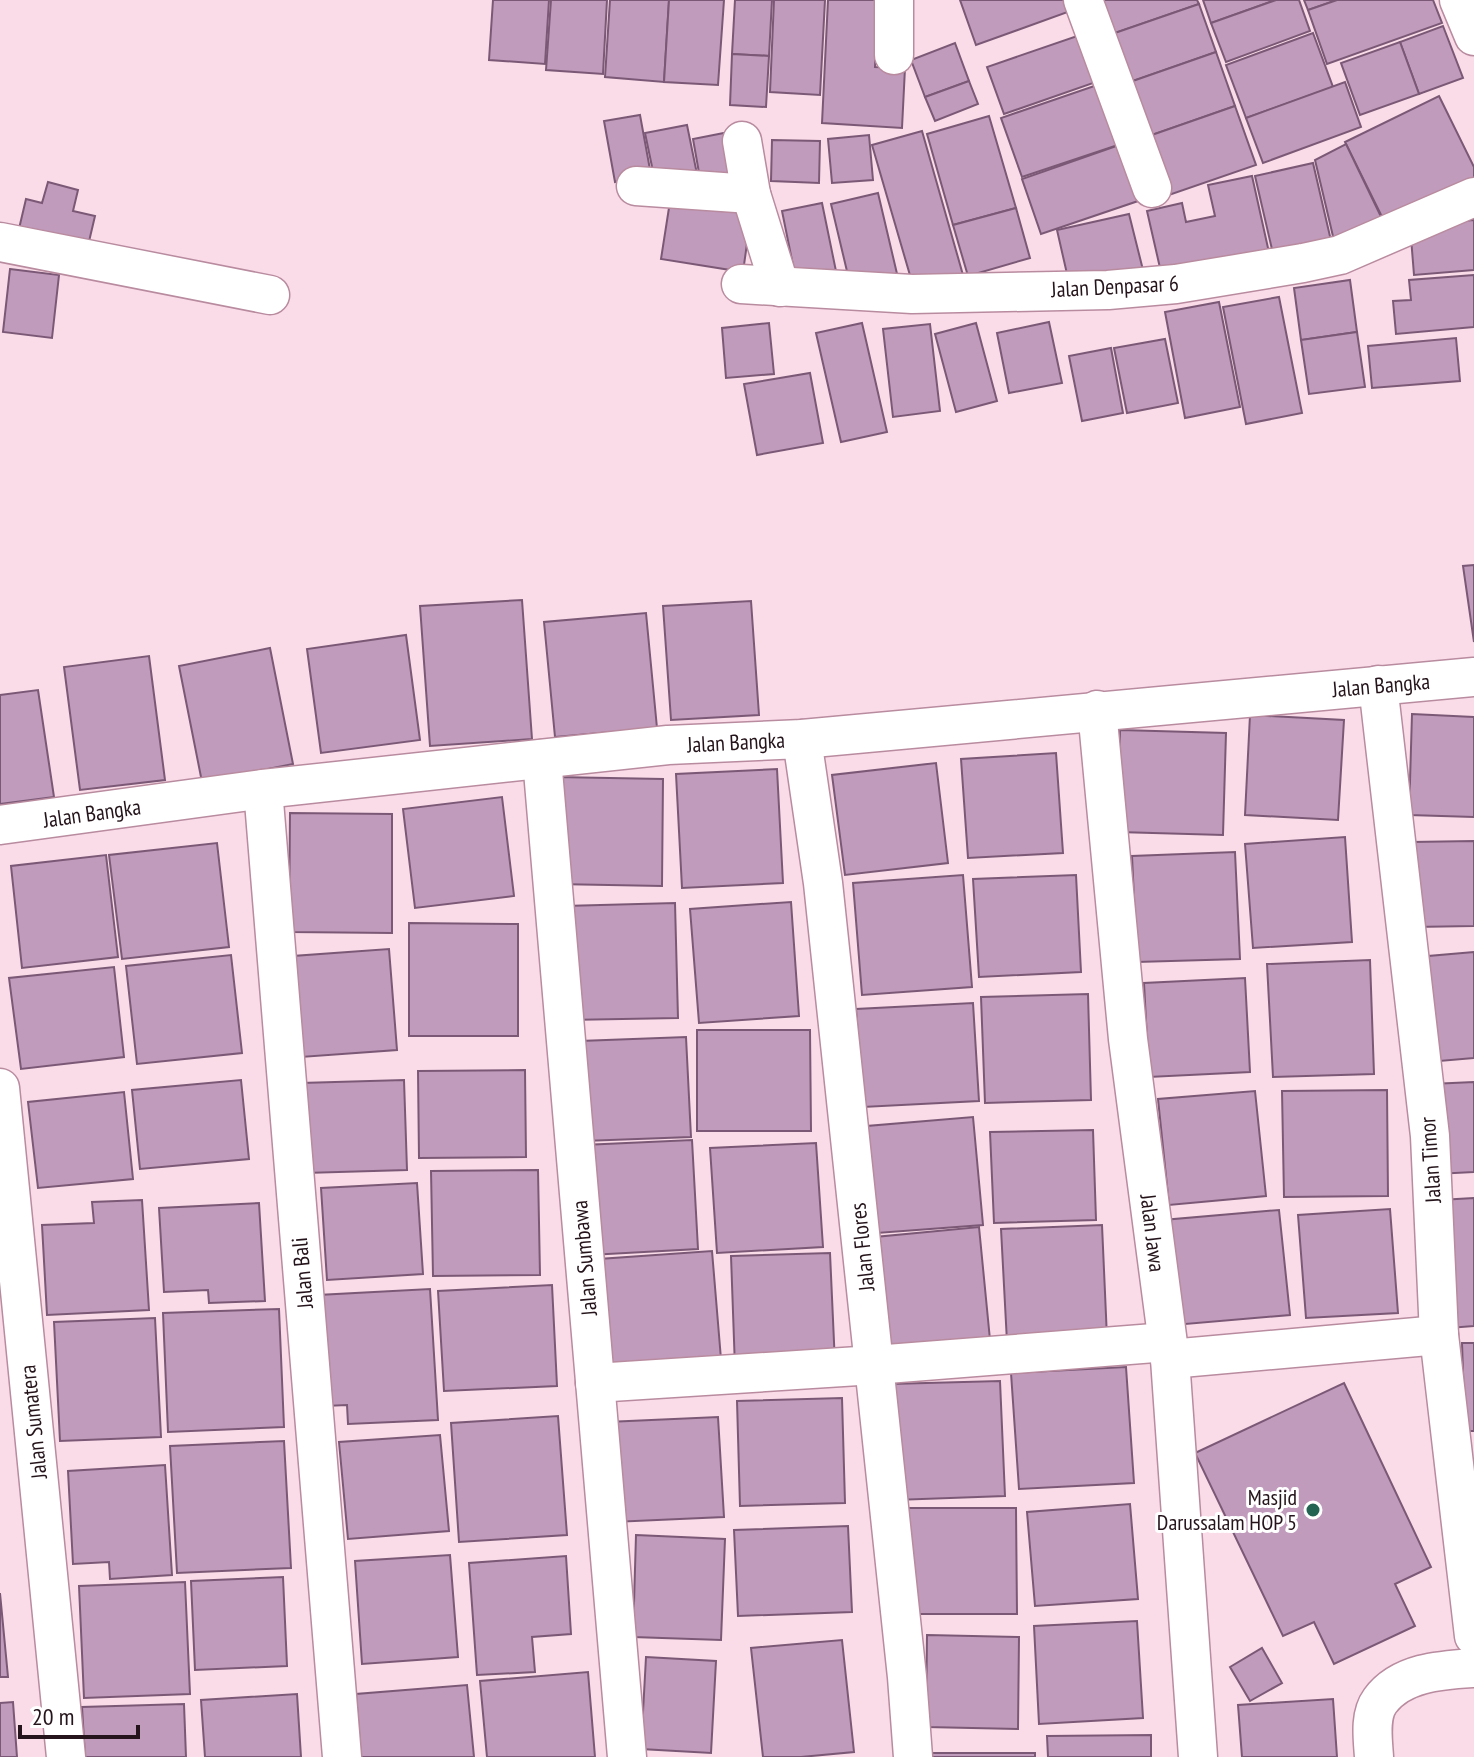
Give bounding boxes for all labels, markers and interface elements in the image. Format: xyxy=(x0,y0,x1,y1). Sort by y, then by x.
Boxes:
street label: Jalan Denpasar 6 xyxy=(1049,269,1180,303)
street label: Jalan Bangka xyxy=(1330,667,1431,703)
street label: Jalan Bangka xyxy=(685,725,786,759)
street label: Jalan Bangka xyxy=(41,792,142,834)
street label: Jalan Timor xyxy=(1413,1116,1447,1205)
street label: Jalan Jawa xyxy=(1134,1191,1172,1274)
street label: Jalan Sumbawa xyxy=(565,1199,603,1318)
street label: Jalan Flores xyxy=(843,1201,881,1294)
street label: Jalan Bali xyxy=(285,1236,319,1311)
street label: Jalan Sumatera xyxy=(13,1364,53,1481)
place label: Masjid Darussalam HOP 5 xyxy=(1157,1483,1297,1536)
marker: Masjid Darussalam HOP 5 xyxy=(1304,1501,1322,1519)
scale bar xyxy=(20,1689,138,1739)
text: 20 m xyxy=(32,1701,74,1732)

